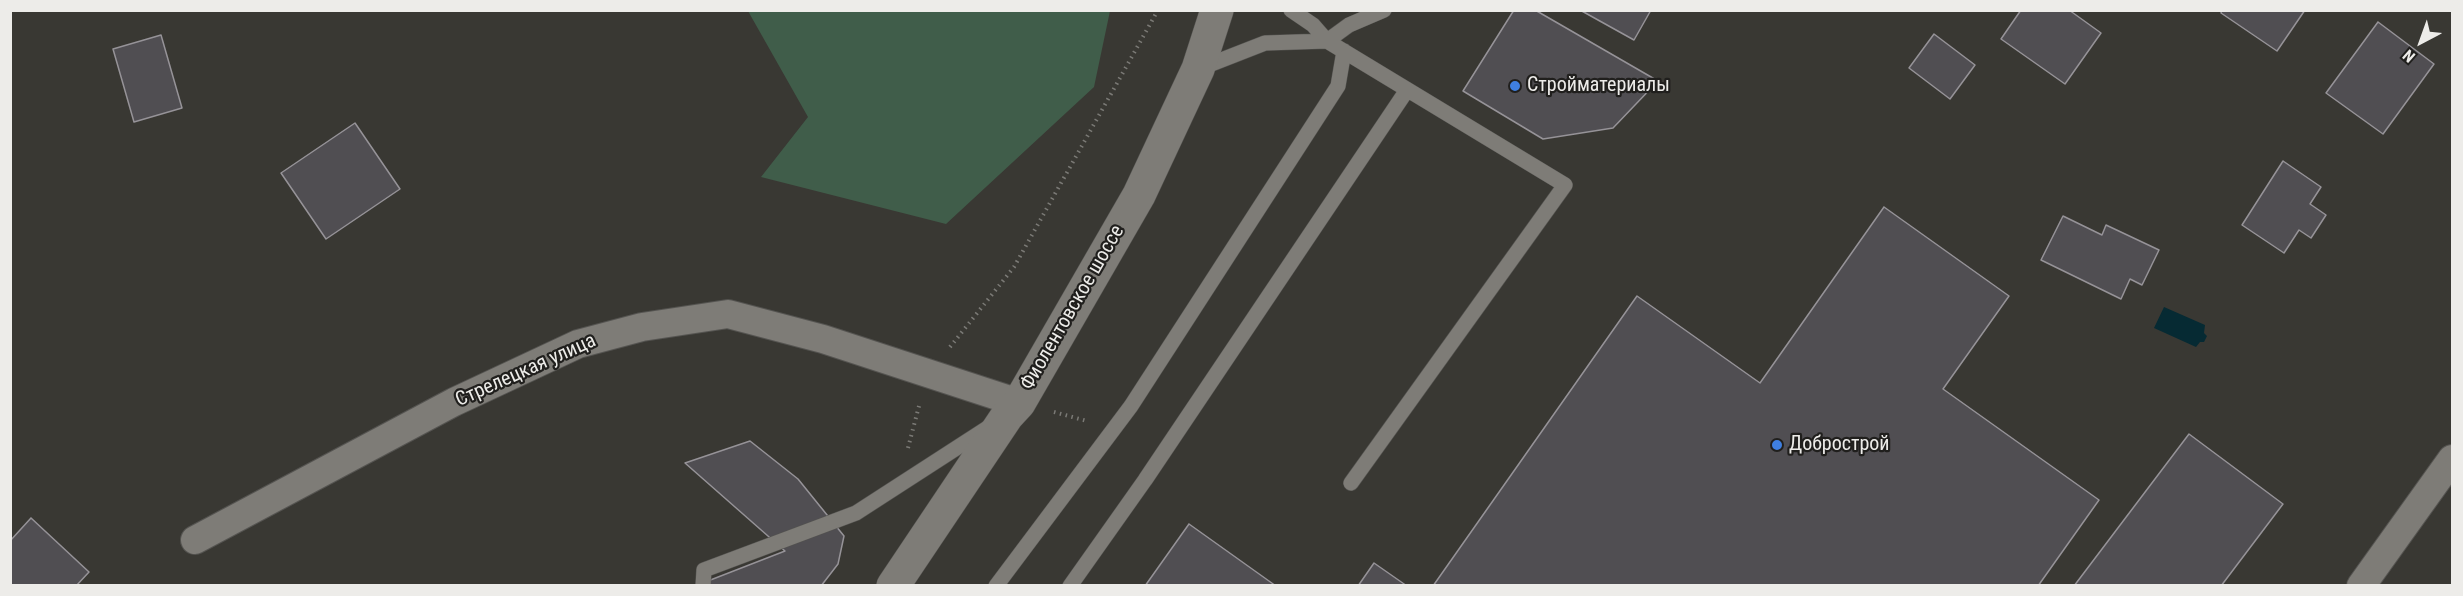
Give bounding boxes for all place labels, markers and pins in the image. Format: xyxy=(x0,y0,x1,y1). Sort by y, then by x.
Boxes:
place label: Стройматериалы xyxy=(1527,74,1670,98)
marker: Стройматериалы xyxy=(1508,79,1522,93)
place label: Добрострой xyxy=(1789,433,1890,457)
marker: Добрострой xyxy=(1770,438,1784,452)

